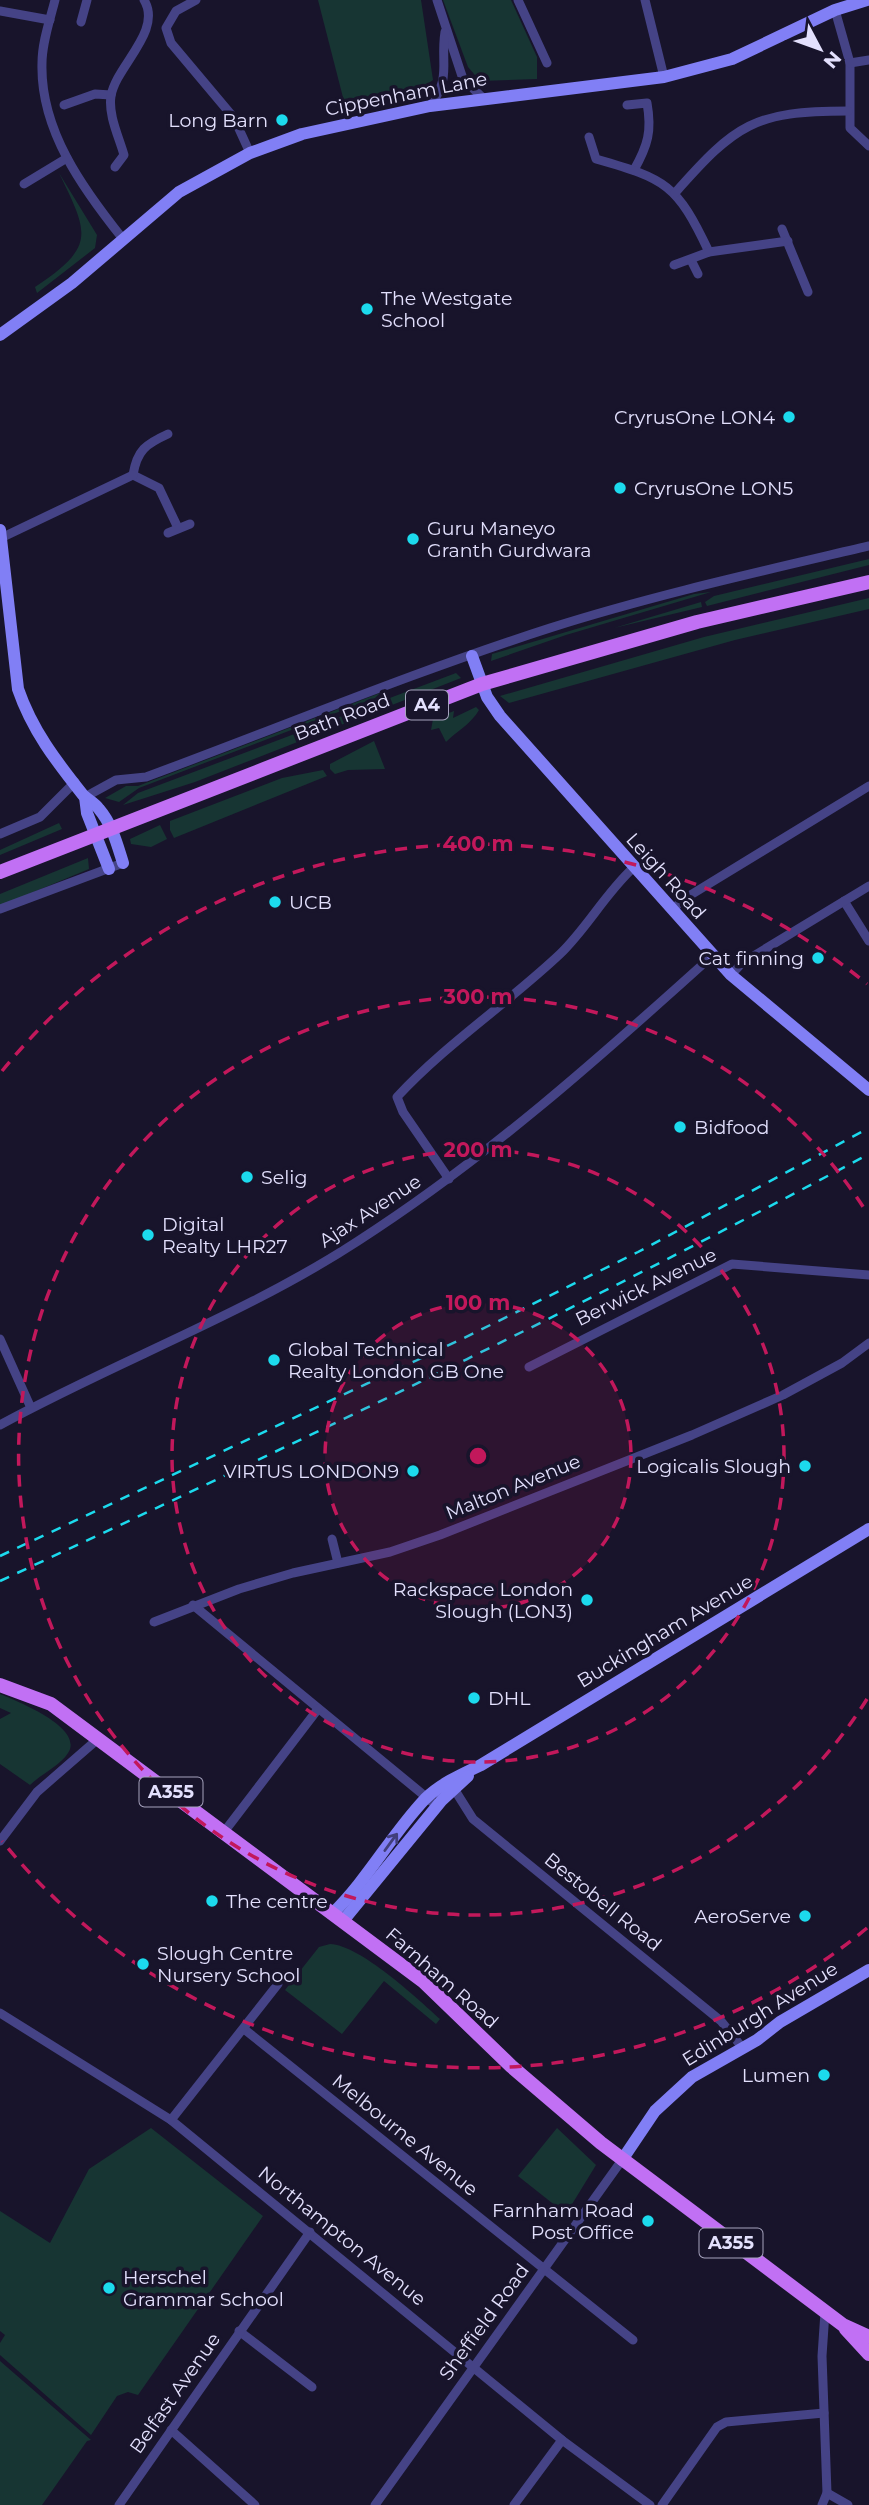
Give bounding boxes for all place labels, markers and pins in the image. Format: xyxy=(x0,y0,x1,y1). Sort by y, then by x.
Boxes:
place label: Long Barn xyxy=(168,109,268,132)
marker: Long Barn xyxy=(274,112,290,128)
place label: The Westgate School xyxy=(381,287,512,332)
marker: The Westgate School xyxy=(359,301,375,317)
place label: CryrusOne LON4 xyxy=(614,406,775,429)
marker: CryrusOne LON4 xyxy=(781,409,797,425)
place label: CryrusOne LON5 xyxy=(634,477,793,500)
marker: CryrusOne LON5 xyxy=(612,480,628,496)
place label: Guru Maneyo Granth Gurdwara xyxy=(427,517,591,562)
marker: Guru Maneyo Granth Gurdwara xyxy=(405,531,421,547)
place label: UCB xyxy=(289,891,332,914)
marker: UCB xyxy=(267,894,283,910)
place label: Cat finning xyxy=(699,947,804,970)
marker: Cat finning xyxy=(810,950,826,966)
place label: Bidfood xyxy=(694,1116,769,1139)
marker: Bidfood xyxy=(672,1119,688,1135)
place label: Selig xyxy=(261,1166,307,1189)
marker: Selig xyxy=(239,1169,255,1185)
place label: Digital Realty LHR27 xyxy=(162,1213,288,1258)
marker: Digital Realty LHR27 xyxy=(140,1227,156,1243)
place label: Global Technical Realty London GB One xyxy=(288,1338,504,1383)
marker: Global Technical Realty London GB One xyxy=(266,1352,282,1368)
centre of rings xyxy=(466,1444,490,1468)
place label: Logicalis Slough xyxy=(636,1455,791,1478)
marker: Logicalis Slough xyxy=(797,1458,813,1474)
place label: VIRTUS LONDON9 xyxy=(223,1460,399,1483)
marker: VIRTUS LONDON9 xyxy=(405,1463,421,1479)
place label: Rackspace London Slough (LON3) xyxy=(393,1578,573,1623)
marker: Rackspace London Slough (LON3) xyxy=(579,1592,595,1608)
place label: DHL xyxy=(488,1687,531,1710)
marker: DHL xyxy=(466,1690,482,1706)
place label: The centre xyxy=(226,1890,328,1913)
marker: The centre xyxy=(204,1893,220,1909)
place label: AeroServe xyxy=(694,1905,791,1928)
marker: AeroServe xyxy=(797,1908,813,1924)
place label: Slough Centre Nursery School xyxy=(157,1942,300,1987)
marker: Slough Centre Nursery School xyxy=(135,1956,151,1972)
place label: Lumen xyxy=(742,2064,810,2087)
marker: Lumen xyxy=(816,2067,832,2083)
place label: Farnham Road Post Office xyxy=(492,2199,634,2244)
marker: Farnham Road Post Office xyxy=(640,2213,656,2229)
place label: Herschel Grammar School xyxy=(123,2266,284,2311)
marker: Herschel Grammar School xyxy=(101,2280,117,2296)

